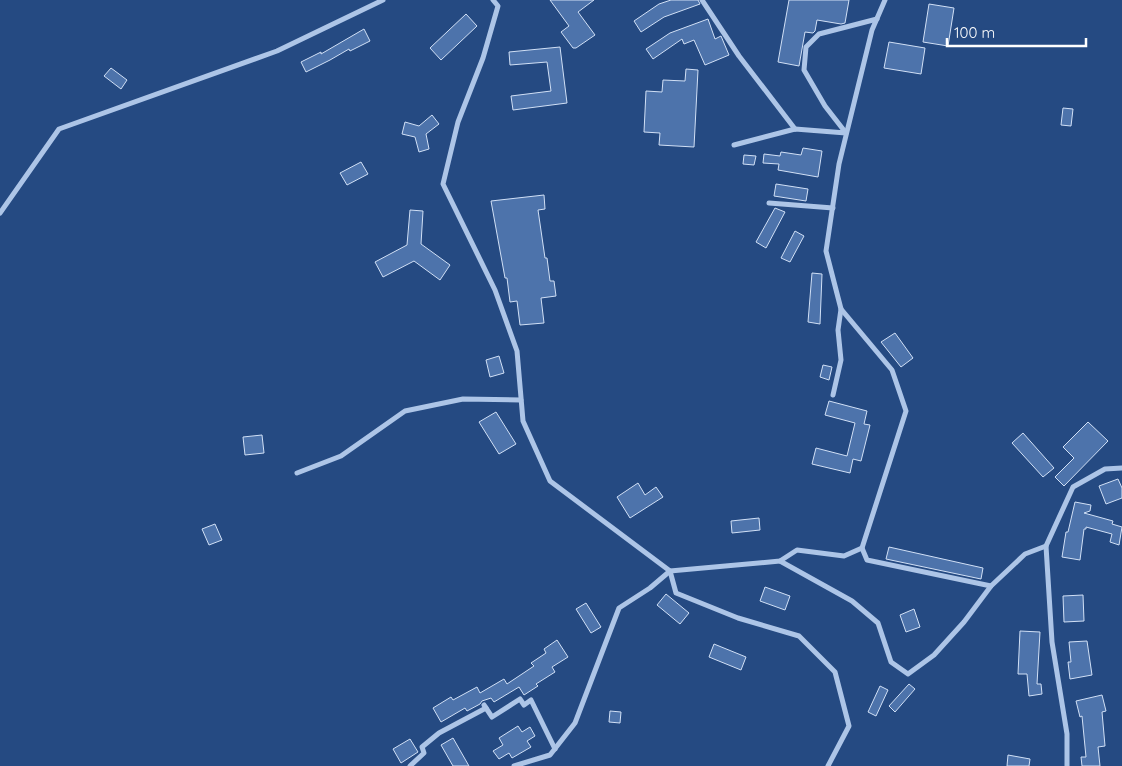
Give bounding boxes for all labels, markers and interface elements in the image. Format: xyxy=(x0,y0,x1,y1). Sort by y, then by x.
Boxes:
scale bar xyxy=(947,15,1086,47)
text: 100 m xyxy=(954,23,995,42)

